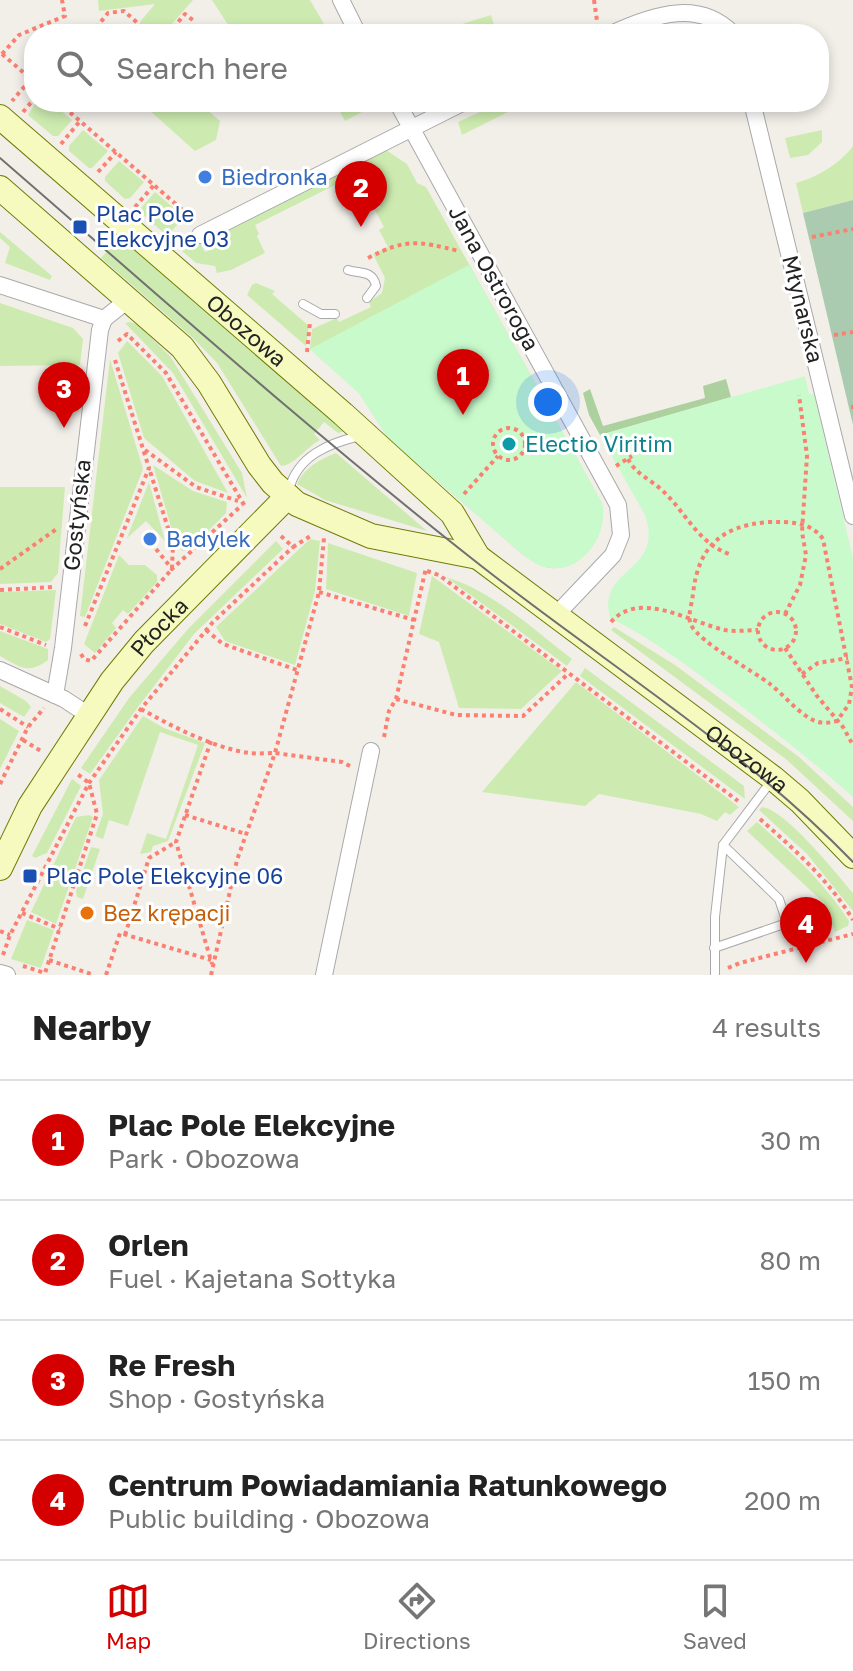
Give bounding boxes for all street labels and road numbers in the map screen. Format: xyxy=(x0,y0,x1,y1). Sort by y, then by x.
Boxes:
street label: Jana Ostroroga xyxy=(443,200,545,355)
street label: Młynarska xyxy=(777,252,830,366)
street label: Obozowa xyxy=(201,288,292,372)
street label: Gostyńska xyxy=(57,458,96,572)
street label: Płocka xyxy=(124,592,193,662)
street label: Obozowa xyxy=(700,718,794,798)

